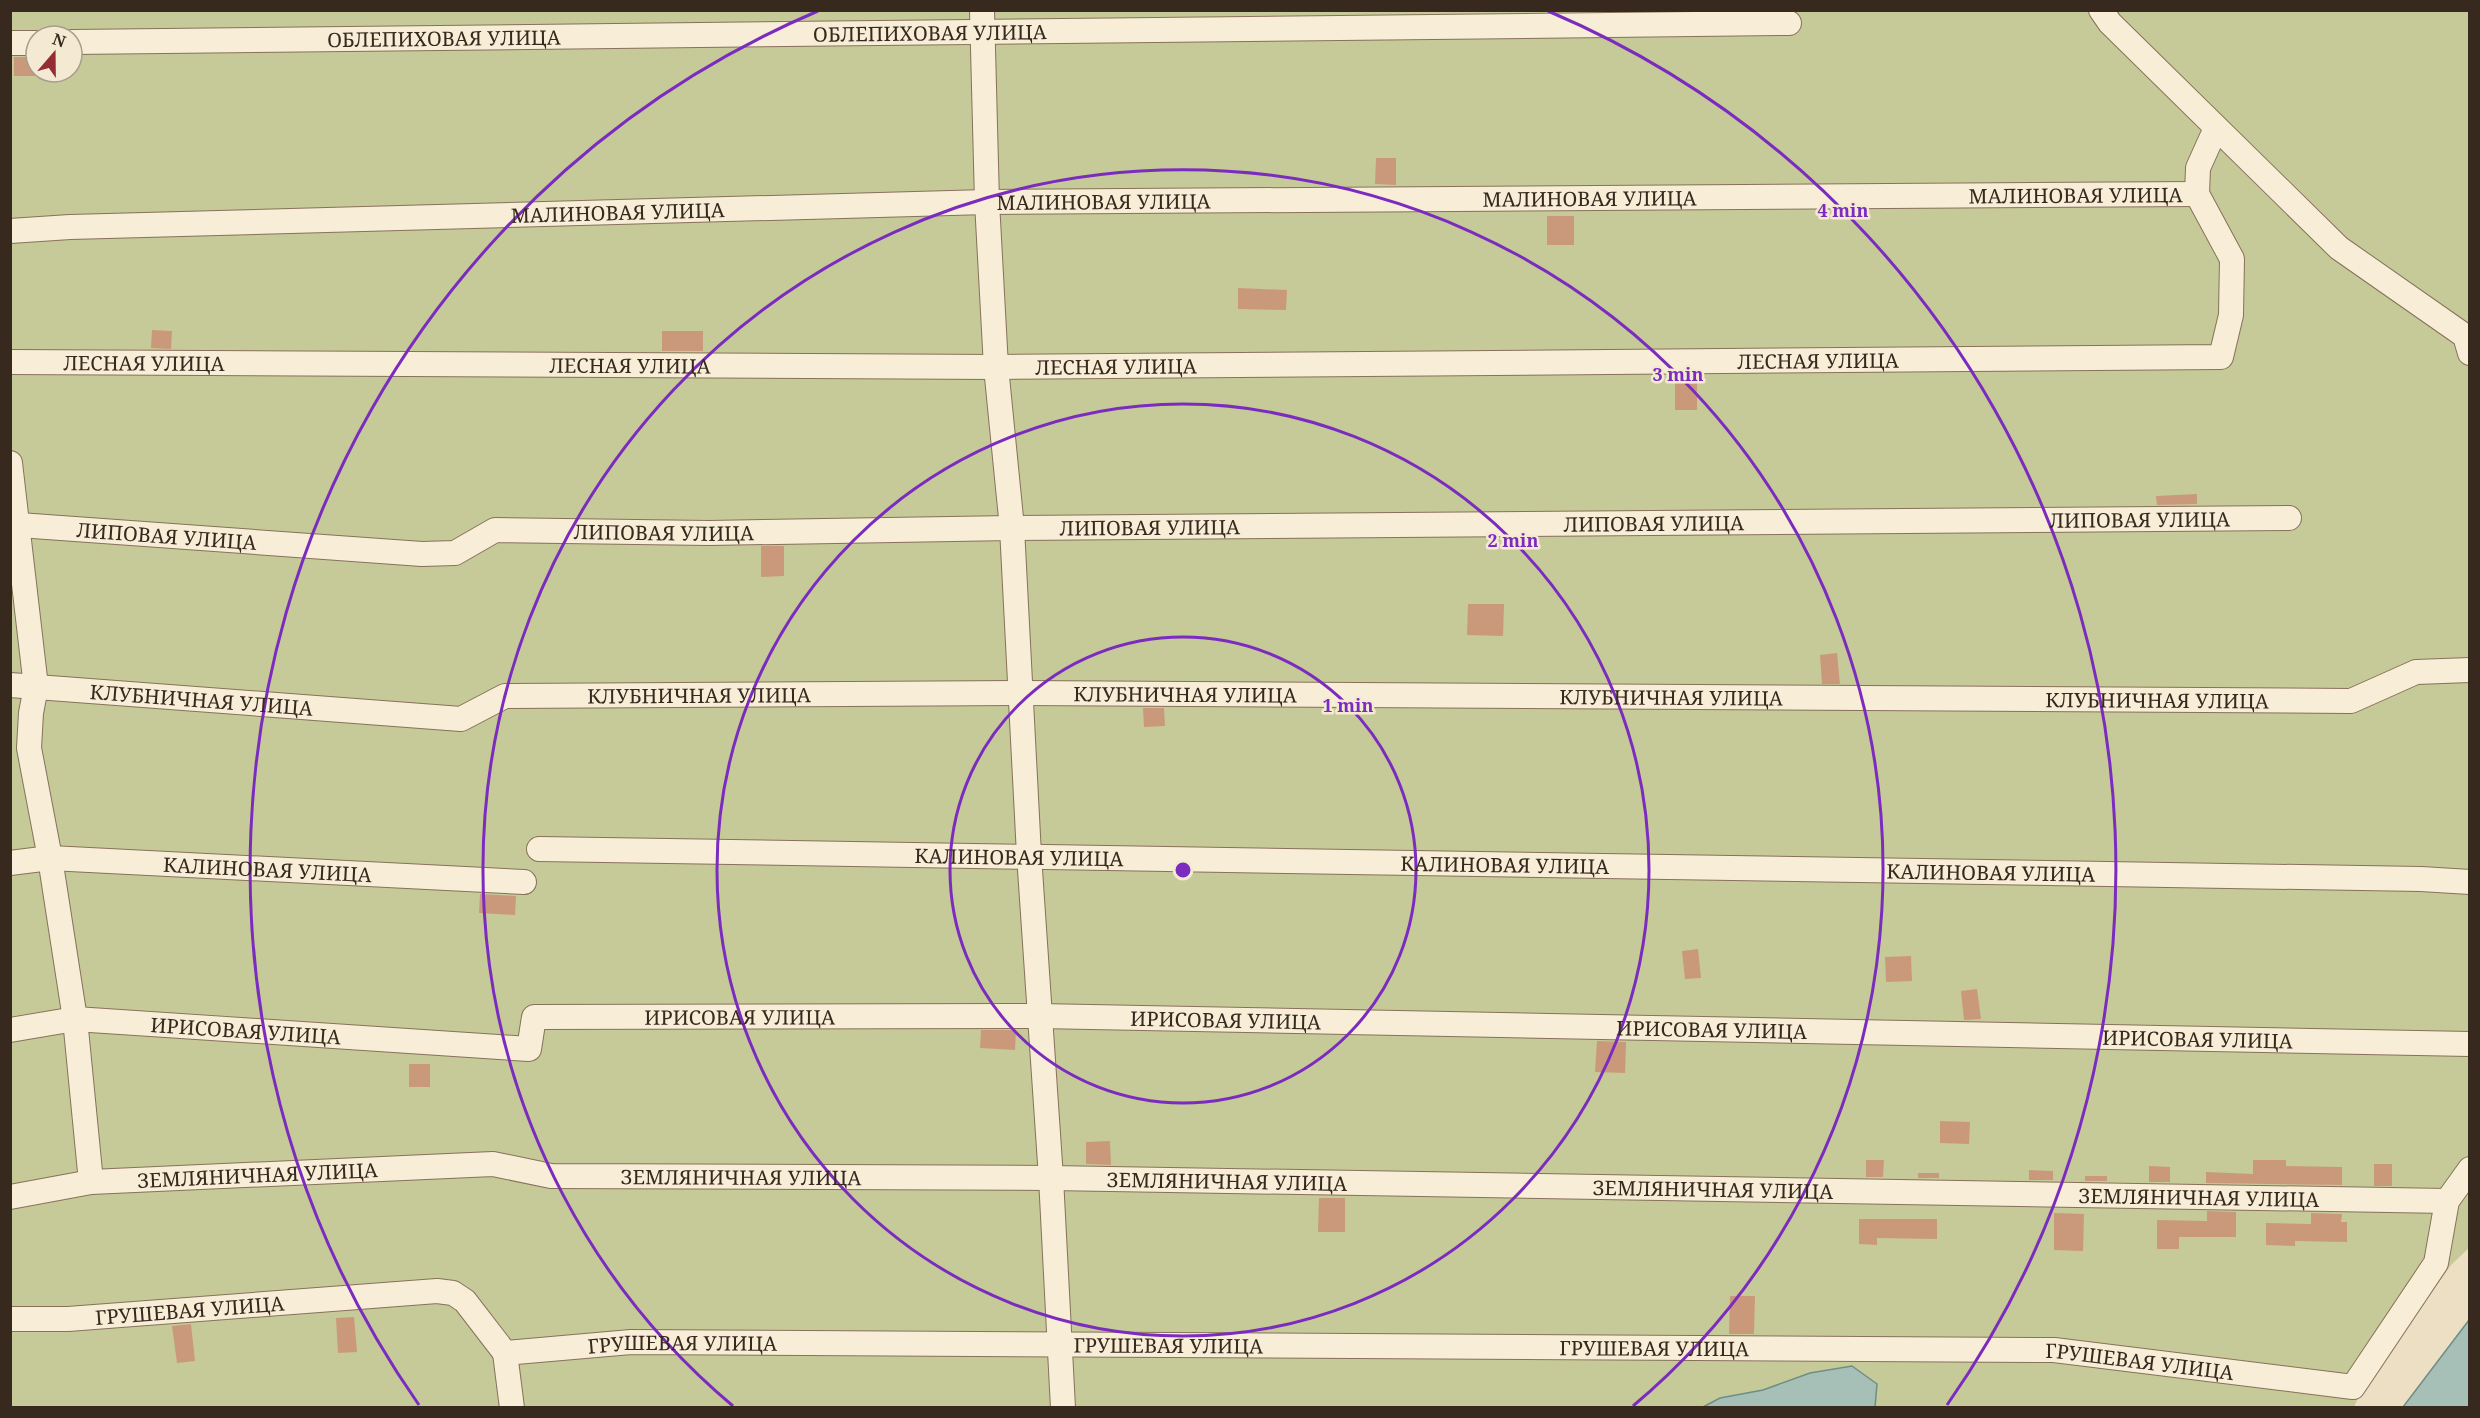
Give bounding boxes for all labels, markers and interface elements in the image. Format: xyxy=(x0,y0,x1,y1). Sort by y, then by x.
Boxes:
street label: ОБЛЕПИХОВАЯ УЛИЦА xyxy=(813,18,1048,47)
street label: ОБЛЕПИХОВАЯ УЛИЦА xyxy=(327,23,562,53)
north arrow xyxy=(24,24,84,84)
text: N xyxy=(49,27,69,53)
street label: МАЛИНОВАЯ УЛИЦА xyxy=(1968,181,2183,209)
street label: МАЛИНОВАЯ УЛИЦА xyxy=(1482,184,1697,212)
street label: МАЛИНОВАЯ УЛИЦА xyxy=(996,187,1212,215)
street label: МАЛИНОВАЯ УЛИЦА xyxy=(510,196,726,228)
text: 4 min xyxy=(1818,198,1868,222)
street label: ЛЕСНАЯ УЛИЦА xyxy=(1737,346,1900,374)
street label: ЛЕСНАЯ УЛИЦА xyxy=(63,349,226,377)
street label: ЛЕСНАЯ УЛИЦА xyxy=(549,351,712,379)
street label: ЛЕСНАЯ УЛИЦА xyxy=(1035,352,1198,380)
text: 3 min xyxy=(1653,362,1703,386)
street label: ЛИПОВАЯ УЛИЦА xyxy=(2049,505,2231,533)
street label: ЛИПОВАЯ УЛИЦА xyxy=(1563,509,1745,537)
street label: ЛИПОВАЯ УЛИЦА xyxy=(1059,513,1241,541)
street label: ЛИПОВАЯ УЛИЦА xyxy=(76,516,259,556)
street label: ЛИПОВАЯ УЛИЦА xyxy=(573,518,755,547)
text: 2 min xyxy=(1488,528,1538,552)
street label: КЛУБНИЧНАЯ УЛИЦА xyxy=(89,678,315,721)
street label: КЛУБНИЧНАЯ УЛИЦА xyxy=(1073,680,1298,708)
street label: КЛУБНИЧНАЯ УЛИЦА xyxy=(587,681,812,709)
street label: КЛУБНИЧНАЯ УЛИЦА xyxy=(1559,683,1784,711)
street label: КЛУБНИЧНАЯ УЛИЦА xyxy=(2045,686,2270,714)
text: 1 min xyxy=(1323,693,1373,717)
street label: КАЛИНОВАЯ УЛИЦА xyxy=(914,841,1125,872)
street label: КАЛИНОВАЯ УЛИЦА xyxy=(1400,849,1610,880)
street label: КАЛИНОВАЯ УЛИЦА xyxy=(162,850,373,888)
street label: КАЛИНОВАЯ УЛИЦА xyxy=(1886,857,2096,887)
centre of rings xyxy=(1173,860,1193,880)
street label: ИРИСОВАЯ УЛИЦА xyxy=(644,1003,836,1030)
street label: ИРИСОВАЯ УЛИЦА xyxy=(1130,1004,1322,1035)
street label: ИРИСОВАЯ УЛИЦА xyxy=(150,1011,343,1050)
street label: ИРИСОВАЯ УЛИЦА xyxy=(1616,1014,1808,1045)
street label: ИРИСОВАЯ УЛИЦА xyxy=(2102,1023,2294,1054)
street label: ЗЕМЛЯНИЧНАЯ УЛИЦА xyxy=(137,1156,379,1193)
street label: ЗЕМЛЯНИЧНАЯ УЛИЦА xyxy=(621,1163,862,1191)
street label: ЗЕМЛЯНИЧНАЯ УЛИЦА xyxy=(1106,1165,1348,1196)
street label: ЗЕМЛЯНИЧНАЯ УЛИЦА xyxy=(1592,1173,1834,1204)
street label: ЗЕМЛЯНИЧНАЯ УЛИЦА xyxy=(2078,1181,2320,1212)
street label: ГРУШЕВАЯ УЛИЦА xyxy=(94,1289,286,1330)
street label: ГРУШЕВАЯ УЛИЦА xyxy=(586,1328,778,1359)
street label: ГРУШЕВАЯ УЛИЦА xyxy=(1073,1331,1264,1359)
street label: ГРУШЕВАЯ УЛИЦА xyxy=(1559,1334,1750,1362)
street label: ГРУШЕВАЯ УЛИЦА xyxy=(2045,1336,2236,1386)

